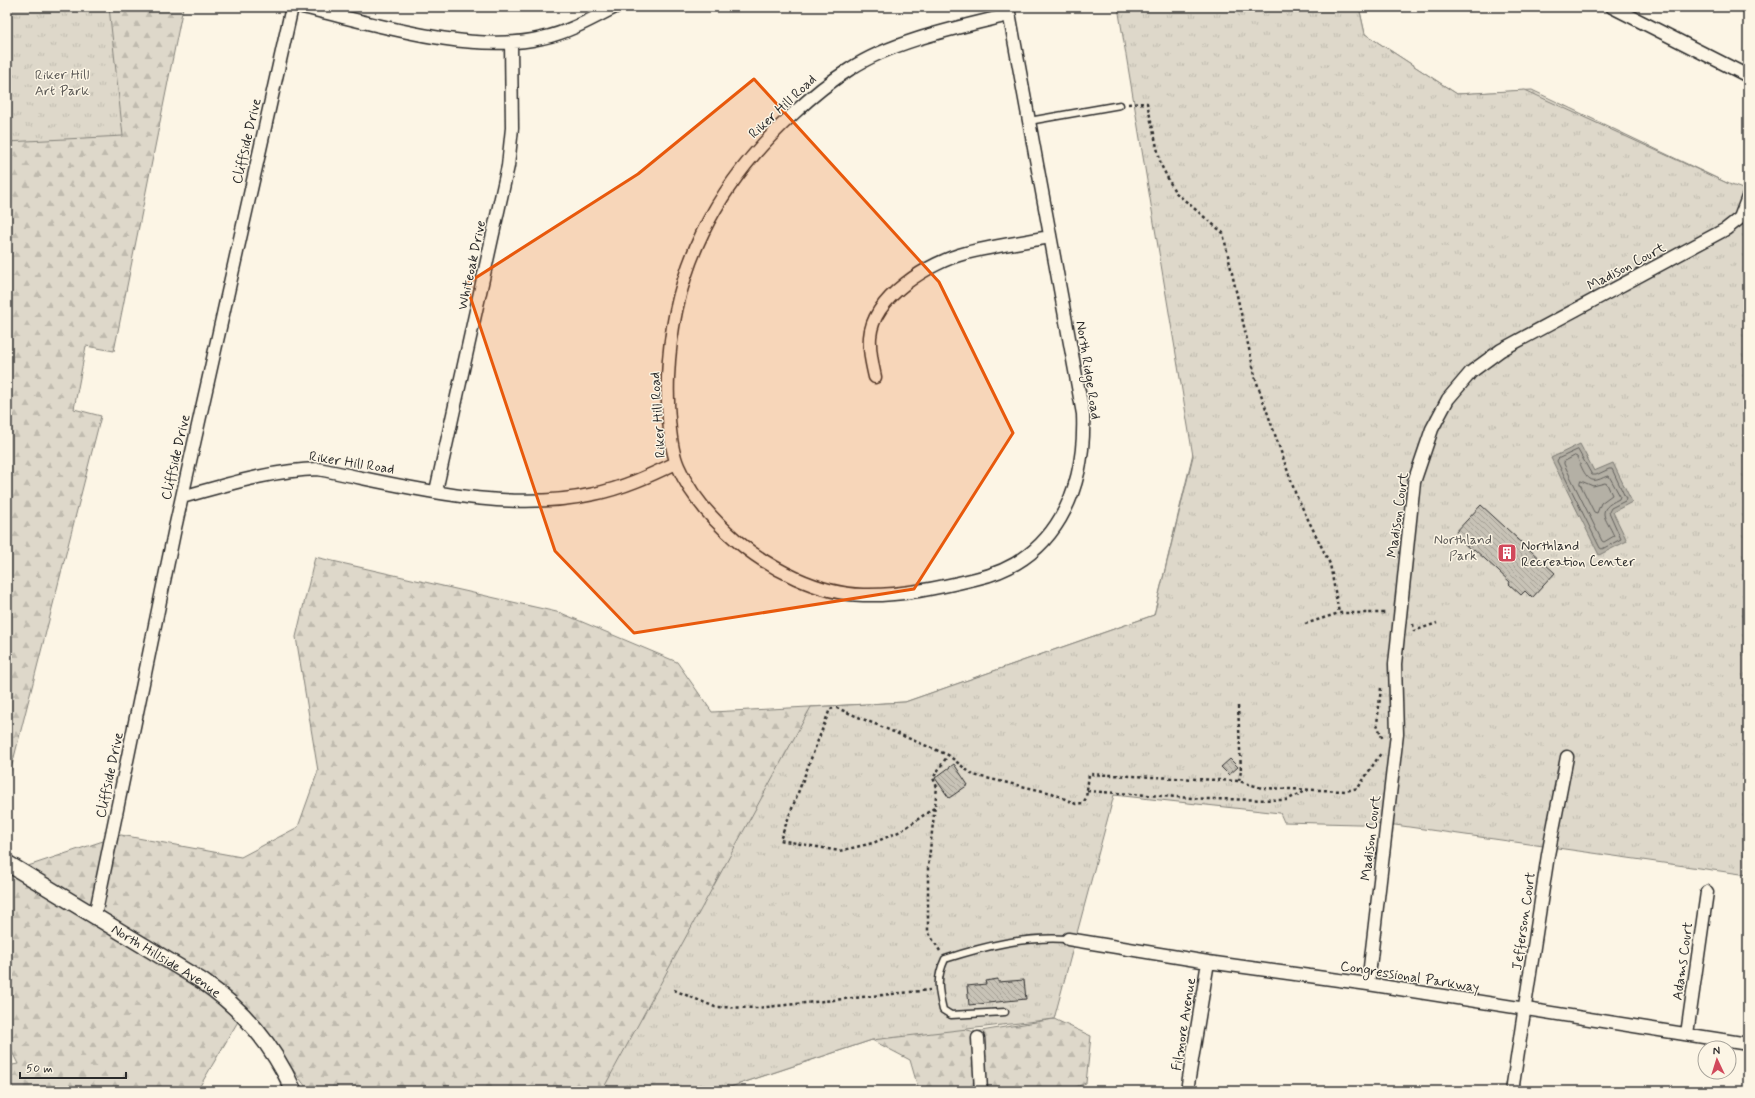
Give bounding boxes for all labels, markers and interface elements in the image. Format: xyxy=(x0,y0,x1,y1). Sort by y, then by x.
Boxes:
park label: Riker Hill Art Park xyxy=(35,66,89,100)
street label: Riker Hill Road xyxy=(745,71,820,143)
street label: Cliffside Drive xyxy=(228,96,266,186)
street label: Whiteoak Drive xyxy=(454,219,490,312)
street label: Madison Court xyxy=(1584,238,1669,295)
street label: North Ridge Road xyxy=(1070,319,1105,421)
street label: Riker Hill Road xyxy=(646,371,670,459)
street label: Cliffside Drive xyxy=(157,412,195,502)
street label: Riker Hill Road xyxy=(308,447,396,479)
street label: Madison Court xyxy=(1383,471,1413,559)
park label: Northland Park xyxy=(1434,531,1492,565)
place label: Northland Recreation Center xyxy=(1521,537,1635,571)
building icon: Northland Recreation Center xyxy=(1496,542,1518,564)
street label: Cliffside Drive xyxy=(92,730,128,820)
street label: Madison Court xyxy=(1357,794,1385,882)
street label: Jefferson Court xyxy=(1508,871,1540,971)
street label: North Hillside Avenue xyxy=(108,920,225,1002)
street label: Adams Court xyxy=(1669,921,1697,1001)
street label: Congressional Parkway xyxy=(1339,957,1481,998)
street label: Filmore Avenue xyxy=(1168,976,1200,1072)
north arrow xyxy=(1697,1040,1737,1080)
text: N xyxy=(1712,1044,1721,1058)
scale bar xyxy=(20,1054,126,1080)
text: 50 m xyxy=(26,1061,53,1077)

